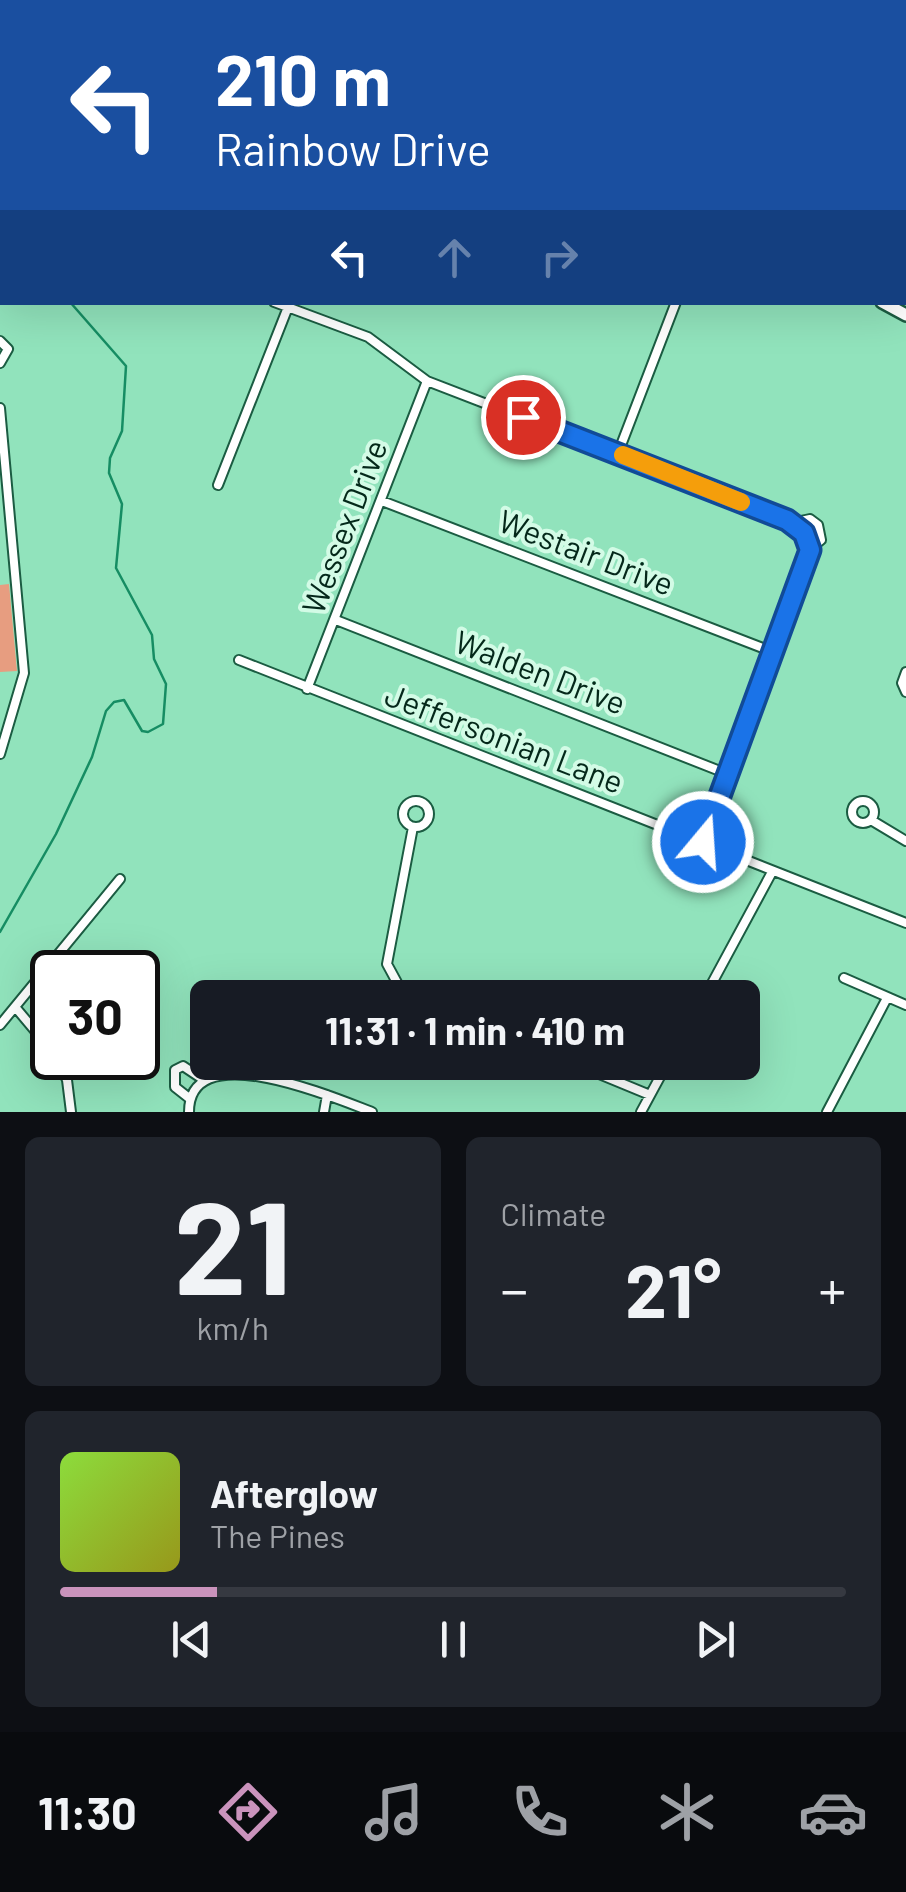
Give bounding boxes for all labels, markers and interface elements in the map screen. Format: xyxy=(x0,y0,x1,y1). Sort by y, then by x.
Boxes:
text: 210 m xyxy=(215,36,391,120)
icon: left xyxy=(50,40,180,170)
text: Rainbow Drive xyxy=(215,121,491,175)
icon: left xyxy=(322,230,377,285)
icon: ahead xyxy=(427,230,482,285)
icon: right xyxy=(532,230,587,285)
pin xyxy=(481,375,566,460)
icon: arrive xyxy=(496,390,551,445)
street label: Wessex Drive xyxy=(293,434,394,619)
street label: Westair Drive xyxy=(494,500,679,602)
street label: Walden Drive xyxy=(450,621,631,721)
street label: Jeffersonian Lane xyxy=(380,674,629,800)
position arrow xyxy=(651,790,755,894)
speed limit sign: 30 xyxy=(30,950,160,1080)
text: 11:31 · 1 min · 410 m xyxy=(325,1007,625,1053)
text: 21 xyxy=(174,1165,292,1321)
text: Climate xyxy=(501,1194,606,1232)
text: 21° xyxy=(625,1243,721,1333)
text: − xyxy=(501,1255,528,1321)
text: + xyxy=(818,1255,846,1321)
text: km/h xyxy=(197,1308,269,1346)
text: Afterglow xyxy=(210,1470,378,1516)
text: The Pines xyxy=(210,1516,345,1554)
icon: previous xyxy=(164,1612,219,1667)
icon: pause xyxy=(426,1612,481,1667)
icon: next xyxy=(688,1612,743,1667)
icon: directions xyxy=(213,1777,283,1847)
icon: music xyxy=(359,1777,429,1847)
icon: phone xyxy=(505,1777,575,1847)
icon: climate xyxy=(652,1777,722,1847)
icon: car xyxy=(798,1777,868,1847)
text: 11:30 xyxy=(38,1785,137,1839)

